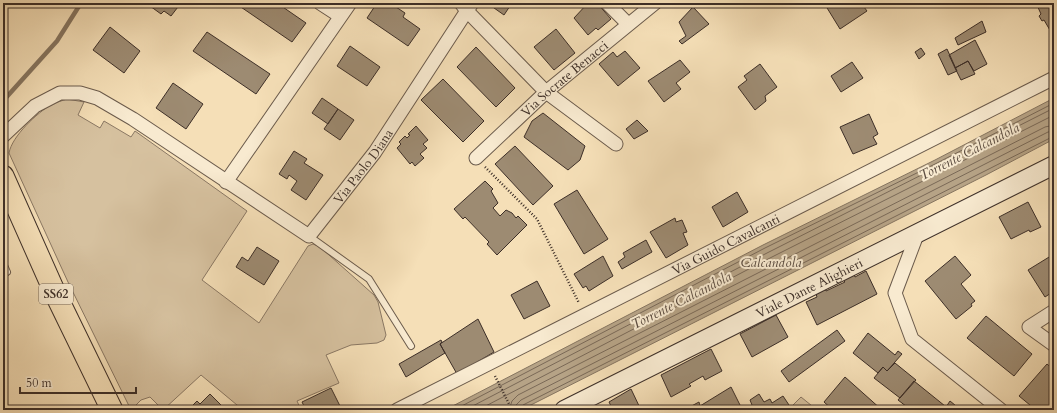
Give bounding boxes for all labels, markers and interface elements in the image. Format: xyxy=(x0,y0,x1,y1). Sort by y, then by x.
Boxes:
street label: Via Socrate Benacci xyxy=(517,37,612,121)
water label: Torrente Calcandola xyxy=(916,118,1023,185)
street label: Via Paolo Diana xyxy=(330,125,398,208)
street label: Via Guido Cavalcanti xyxy=(669,210,783,280)
water label: Calcandola xyxy=(740,253,802,272)
street label: Viale Dante Alighieri xyxy=(753,254,866,323)
water label: Torrente Calcandola xyxy=(628,267,735,334)
road number: SS62 xyxy=(39,284,73,304)
scale bar xyxy=(20,369,136,395)
text: 50 m xyxy=(26,375,53,391)

